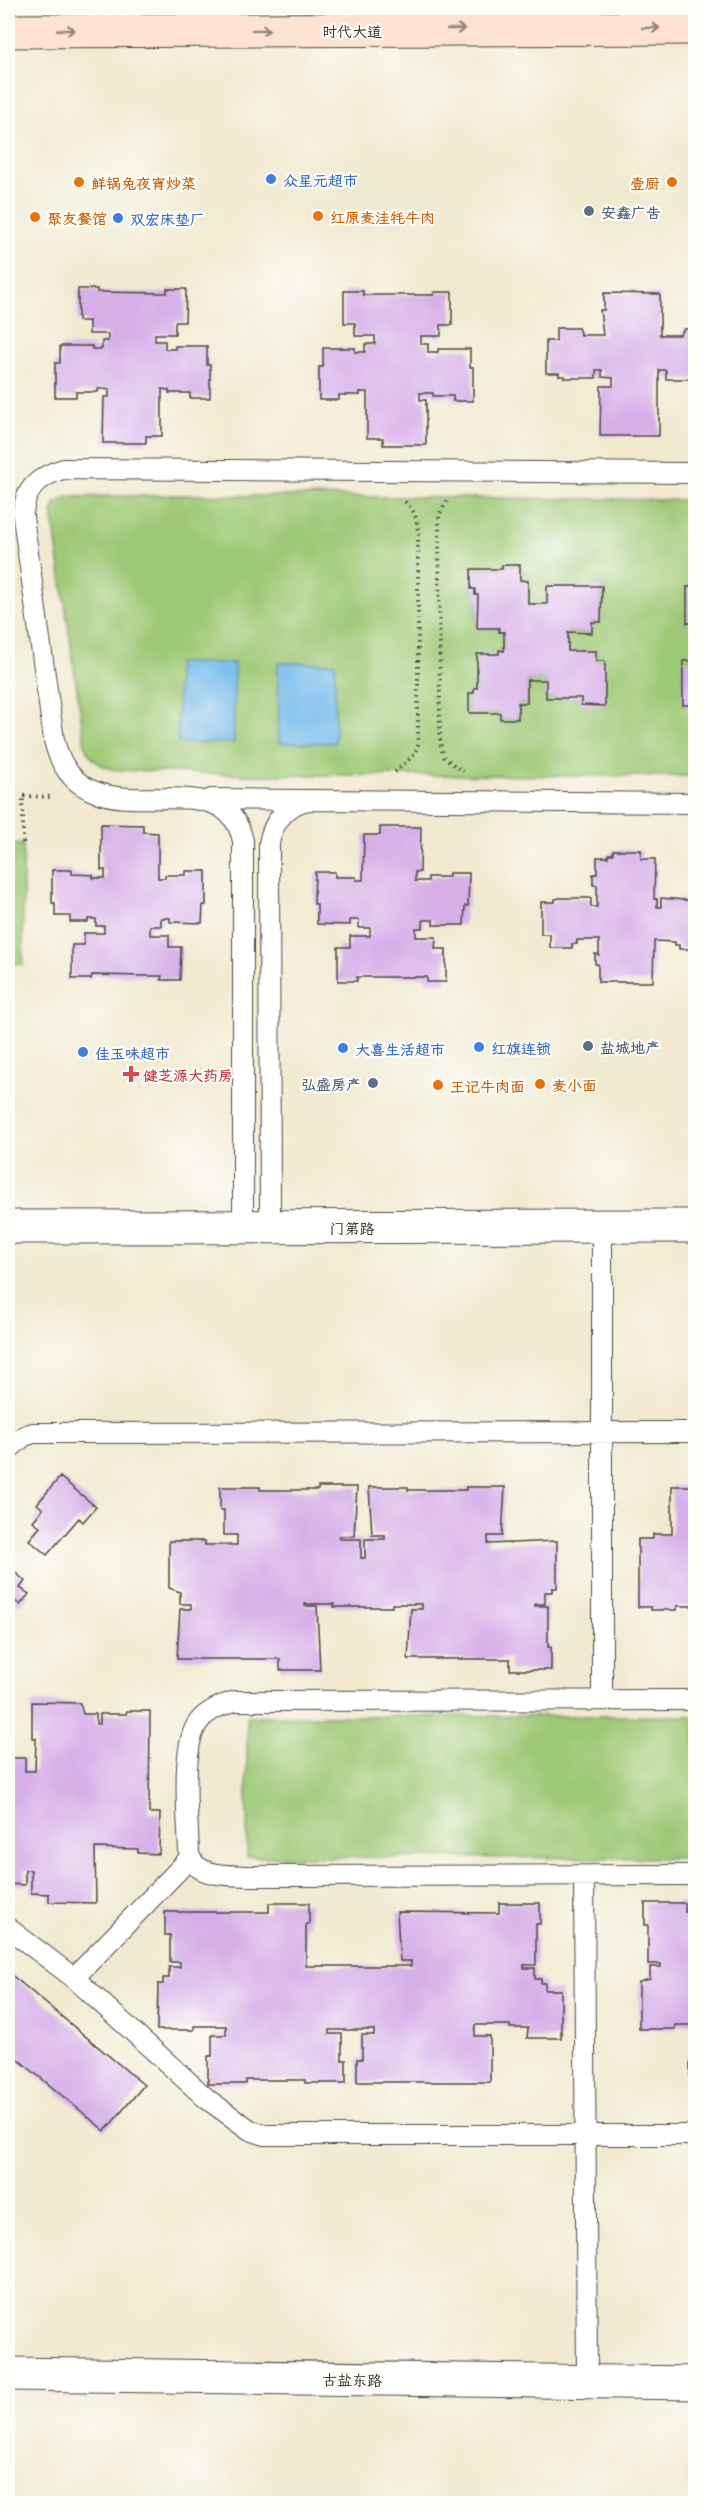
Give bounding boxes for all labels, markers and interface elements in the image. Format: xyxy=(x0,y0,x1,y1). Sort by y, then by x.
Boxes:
street label: 时代大道 xyxy=(322,19,382,42)
one-way arrow xyxy=(640,22,660,34)
one-way arrow xyxy=(445,23,465,35)
one-way arrow xyxy=(55,24,75,36)
one-way arrow xyxy=(250,24,270,36)
place label: 众星元超市 xyxy=(283,168,358,191)
place label: 鲜锅兔夜宵炒菜 xyxy=(91,171,196,194)
place label: 壹厨 xyxy=(630,171,660,194)
marker: 众星元超市 xyxy=(264,172,278,186)
marker: 鲜锅兔夜宵炒菜 xyxy=(72,175,86,189)
marker: 壹厨 xyxy=(665,175,679,189)
place label: 安鑫广告 xyxy=(601,200,661,223)
marker: 安鑫广告 xyxy=(582,204,596,218)
place label: 红原麦洼牦牛肉 xyxy=(330,205,435,228)
place label: 聚友餐馆 xyxy=(47,206,107,229)
place label: 双宏床垫厂 xyxy=(130,207,205,230)
marker: 红原麦洼牦牛肉 xyxy=(311,209,325,223)
marker: 聚友餐馆 xyxy=(28,210,42,224)
marker: 双宏床垫厂 xyxy=(111,211,125,225)
place label: 盐城地产 xyxy=(600,1035,660,1058)
place label: 红旗连锁 xyxy=(491,1036,551,1059)
place label: 大喜生活超市 xyxy=(355,1037,445,1060)
marker: 盐城地产 xyxy=(581,1039,595,1053)
marker: 红旗连锁 xyxy=(472,1040,486,1054)
place label: 佳玉味超市 xyxy=(95,1041,170,1064)
marker: 大喜生活超市 xyxy=(336,1041,350,1055)
marker: 佳玉味超市 xyxy=(76,1045,90,1059)
place label: 健芝源大药房 xyxy=(143,1063,233,1086)
marker: 健芝源大药房 xyxy=(124,1067,138,1081)
place label: 弘盛房产 xyxy=(301,1072,361,1095)
place label: 麦小面 xyxy=(552,1073,597,1096)
place label: 王记牛肉面 xyxy=(450,1074,525,1097)
marker: 弘盛房产 xyxy=(366,1076,380,1090)
marker: 麦小面 xyxy=(533,1077,547,1091)
marker: 王记牛肉面 xyxy=(431,1078,445,1092)
street label: 门第路 xyxy=(329,1216,375,1239)
street label: 古盐东路 xyxy=(322,2367,382,2391)

